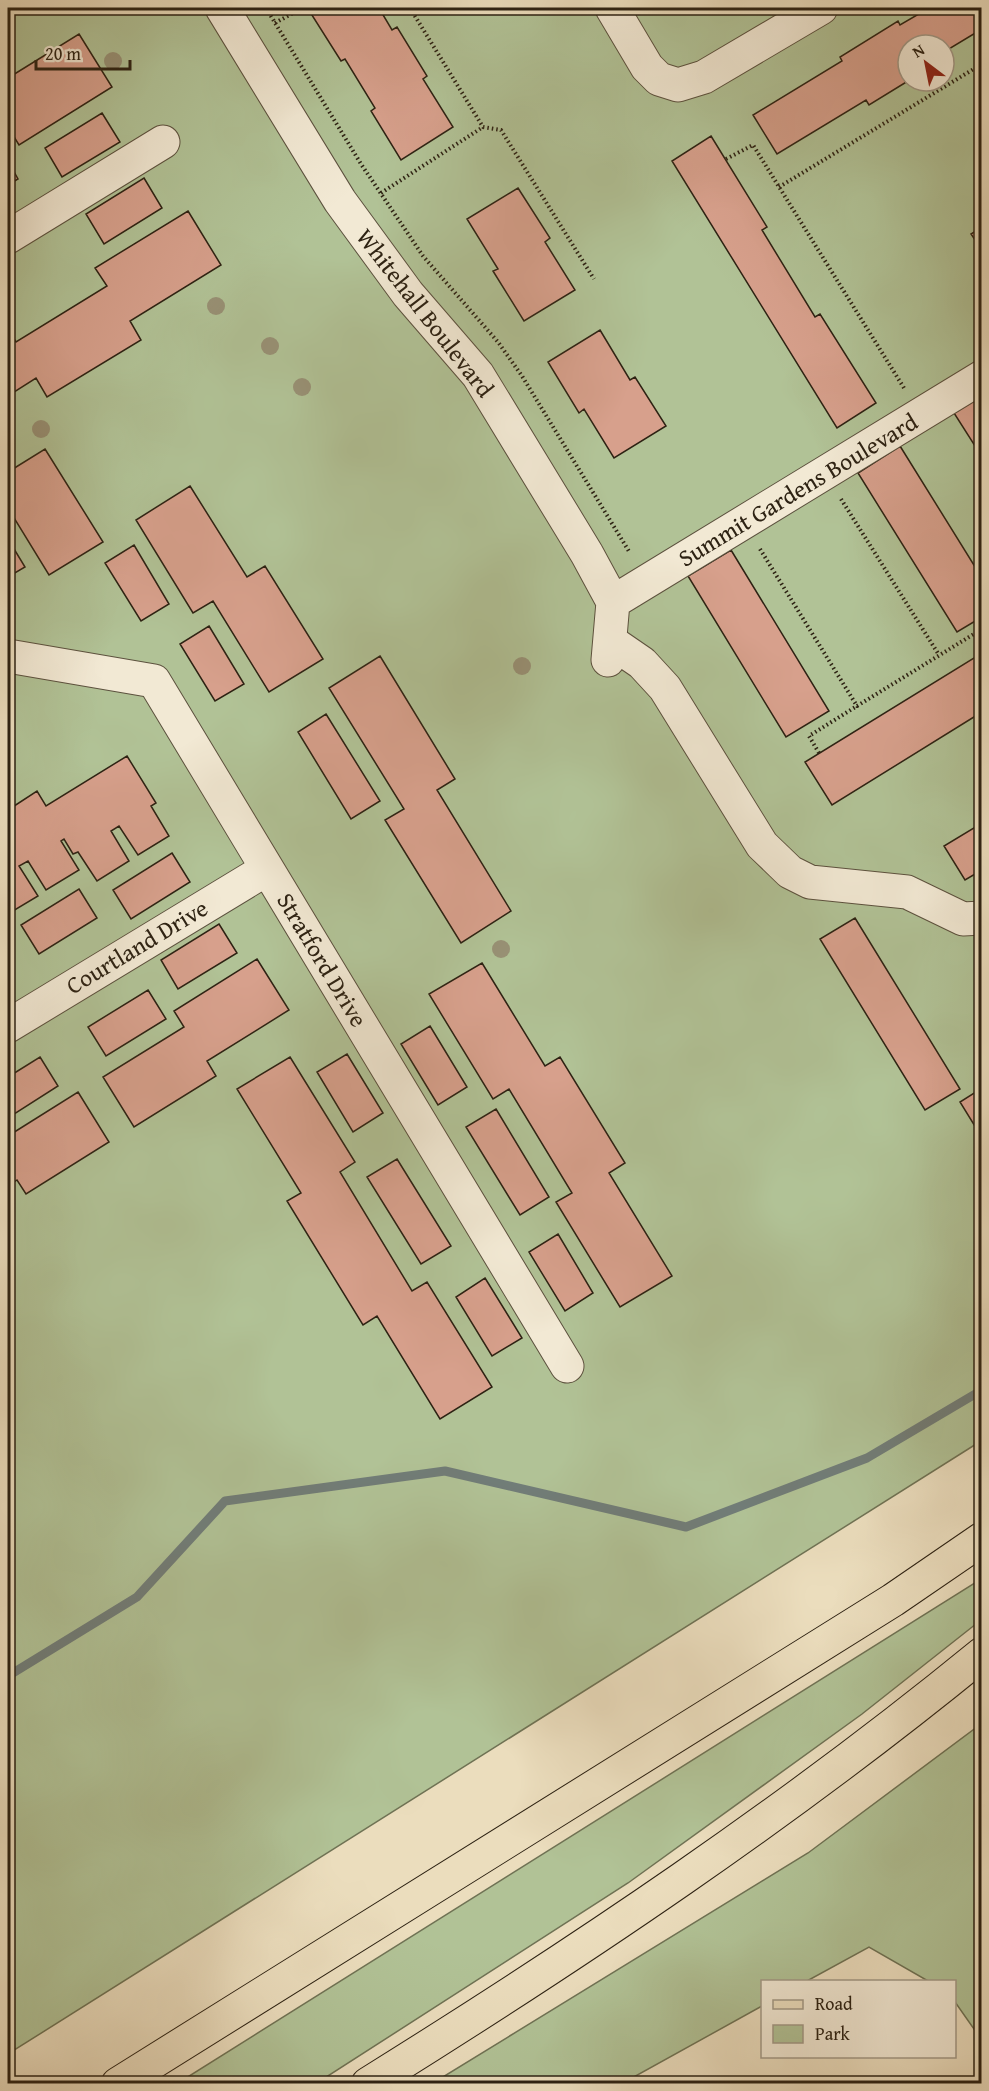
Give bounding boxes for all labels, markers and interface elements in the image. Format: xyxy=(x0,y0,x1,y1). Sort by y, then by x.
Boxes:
scale bar xyxy=(36,33,130,71)
north arrow xyxy=(896,33,956,93)
text: N xyxy=(907,37,929,63)
text: 20 m xyxy=(45,40,81,67)
street label: Whitehall Boulevard xyxy=(348,221,503,405)
street label: Summit Gardens Boulevard xyxy=(671,404,924,575)
street label: Stratford Drive xyxy=(268,886,376,1034)
street label: Courtland Drive xyxy=(59,890,214,1003)
legend xyxy=(761,1980,956,2058)
text: Road xyxy=(815,1990,853,2017)
text: Park xyxy=(815,2020,851,2047)

